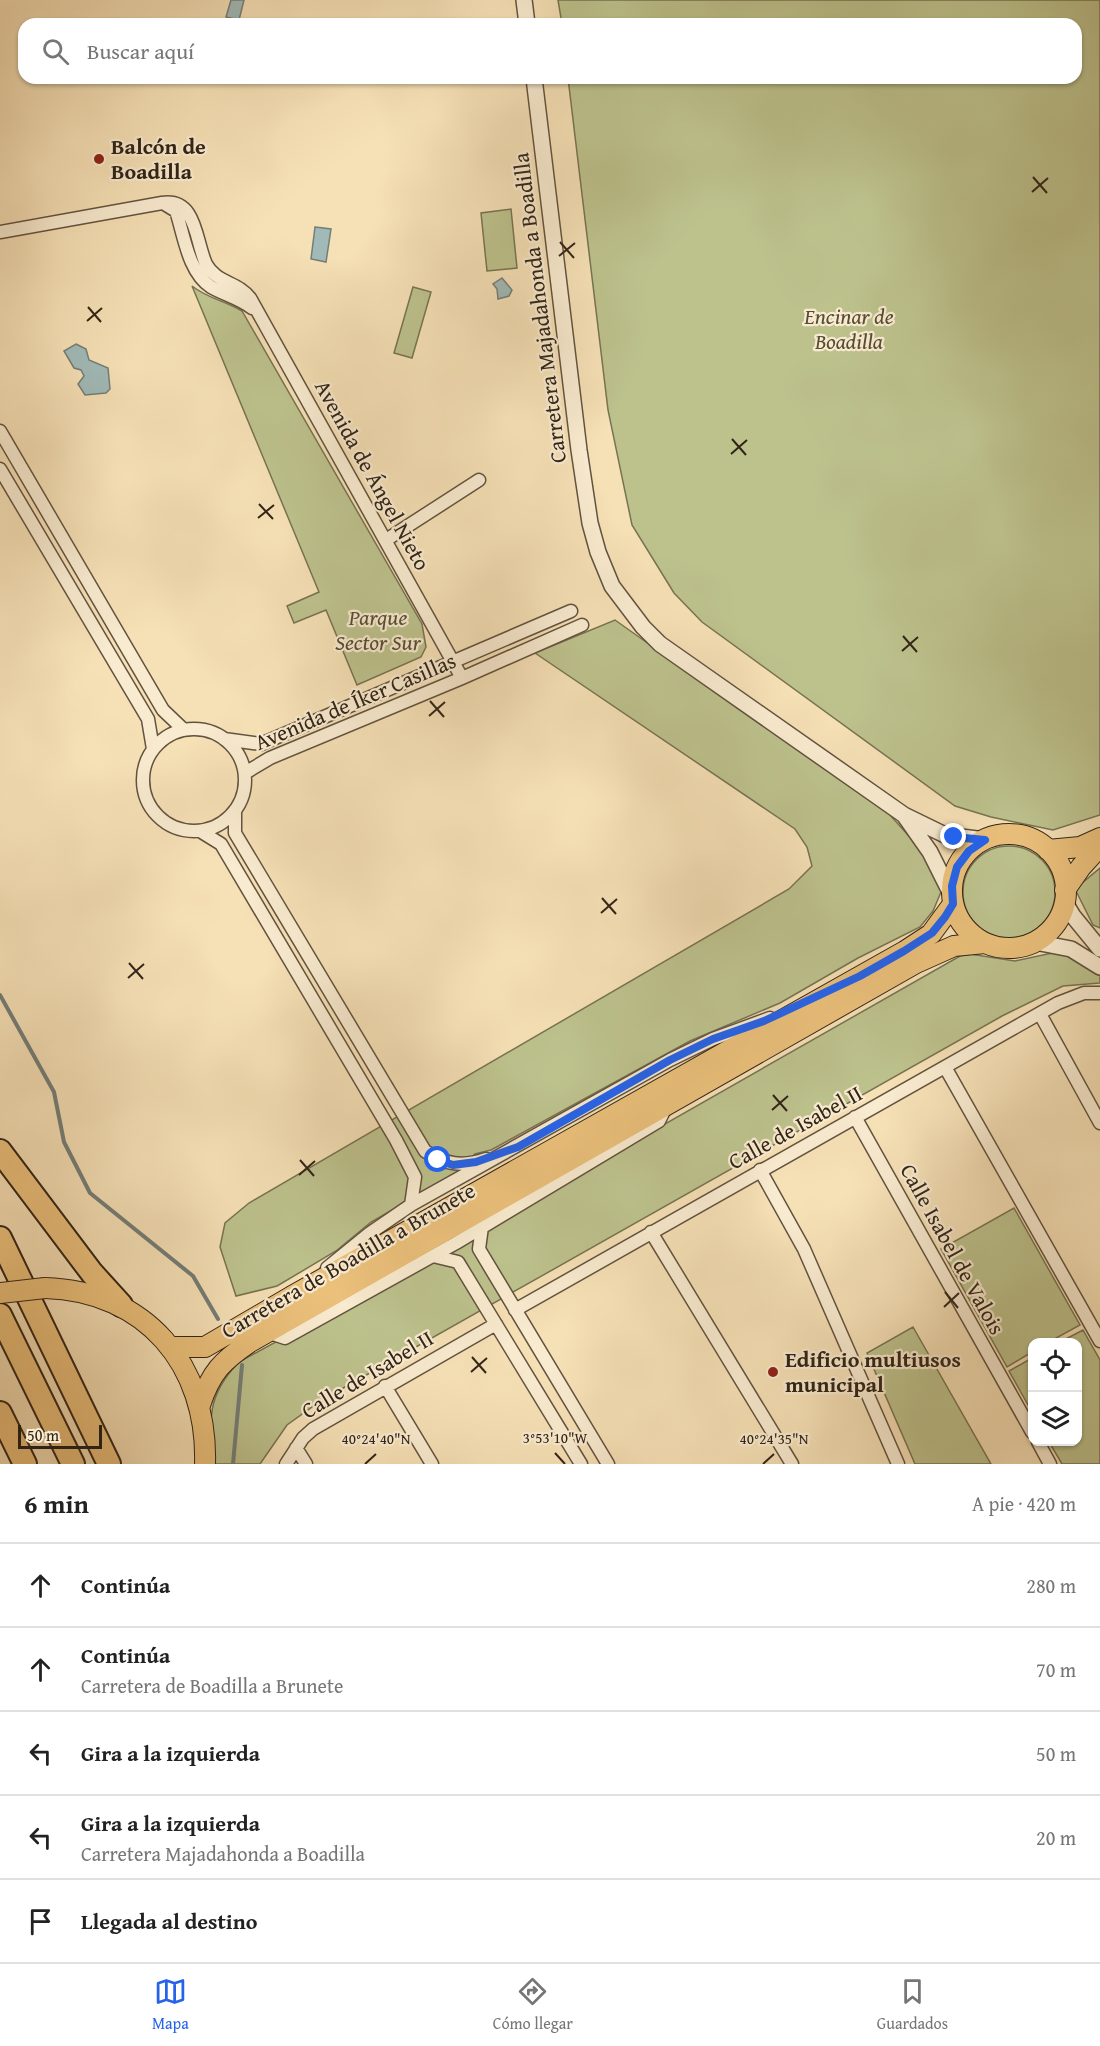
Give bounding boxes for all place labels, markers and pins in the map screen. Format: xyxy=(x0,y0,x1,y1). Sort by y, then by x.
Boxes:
place label: Balcón de Boadilla xyxy=(111,130,206,187)
marker: Balcón de Boadilla xyxy=(92,152,106,166)
place label: Edificio multiusos municipal xyxy=(785,1343,961,1400)
marker: Edificio multiusos municipal xyxy=(766,1365,780,1379)

